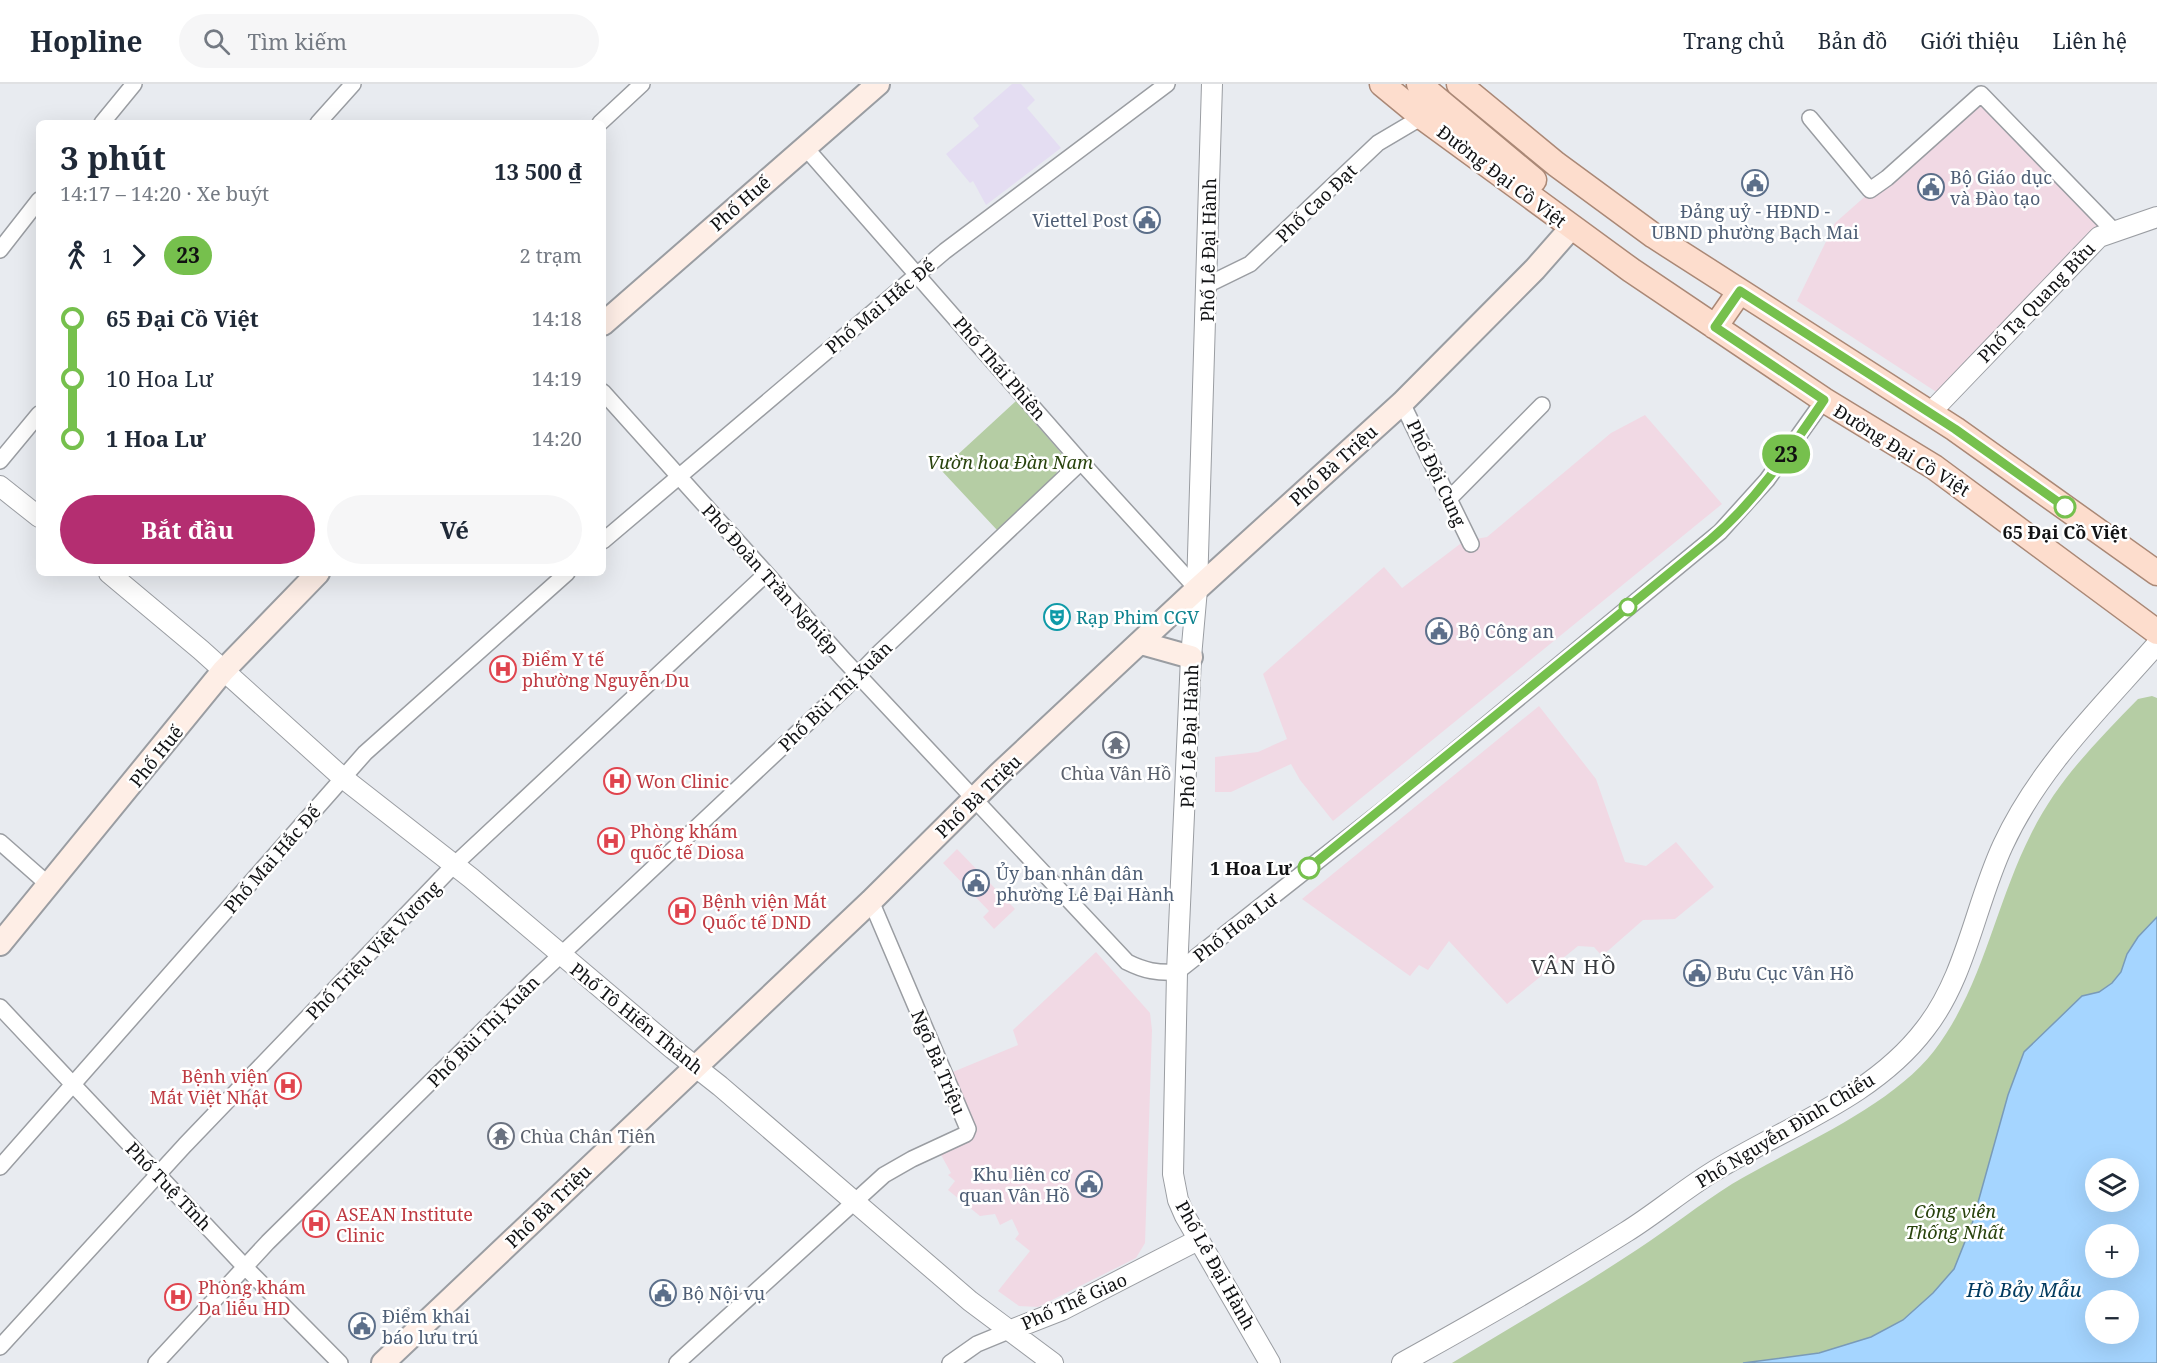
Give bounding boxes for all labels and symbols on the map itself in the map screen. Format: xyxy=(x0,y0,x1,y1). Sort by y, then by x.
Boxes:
street label: Đường Đại Cồ Việt xyxy=(1432,119,1572,233)
street label: Phố Cao Đạt xyxy=(1271,159,1361,247)
place label: Bộ Giáo dục và Đào tạo xyxy=(1950,165,2052,210)
public building icon: Đảng uỷ - HĐND - UBND phường Bạch Mai xyxy=(1740,168,1770,198)
street label: Phố Huế xyxy=(705,170,776,236)
public building icon: Bộ Giáo dục và Đào tạo xyxy=(1916,172,1946,202)
street label: Phố Lê Đại Hành xyxy=(1195,178,1221,322)
place label: Đảng uỷ - HĐND - UBND phường Bạch Mai xyxy=(1651,199,1859,244)
public building icon: Viettel Post xyxy=(1132,205,1162,235)
place label: Viettel Post xyxy=(1032,208,1128,232)
street label: Phố Tạ Quang Bửu xyxy=(1972,236,2100,368)
street label: Phố Mai Hắc Đế xyxy=(820,253,940,359)
street label: Phố Thái Phiên xyxy=(948,311,1052,425)
street label: Đường Đại Cồ Việt xyxy=(1829,398,1975,502)
street label: Phố Đội Cung xyxy=(1402,416,1472,530)
street label: Phố Bà Triệu xyxy=(1284,419,1382,511)
line badge: 23 xyxy=(1759,434,1813,473)
park label: Vườn hoa Đàn Nam xyxy=(927,450,1093,474)
marker: 65 Đại Cồ Việt xyxy=(2054,496,2076,518)
street label: Phố Đoàn Trần Nghiệp xyxy=(697,499,845,659)
place label: 65 Đại Cồ Việt xyxy=(2003,520,2127,544)
unlabelled marker xyxy=(1619,598,1637,616)
theatre icon: Rạp Phim CGV xyxy=(1042,602,1072,632)
place label: Rạp Phim CGV xyxy=(1076,605,1200,629)
public building icon: Bộ Công an xyxy=(1424,616,1454,646)
place label: Bộ Công an xyxy=(1458,619,1554,643)
street label: Phố Bùi Thị Xuân xyxy=(773,635,897,756)
place label: Điểm Y tế phường Nguyễn Du xyxy=(522,647,690,692)
hospital icon: Điểm Y tế phường Nguyễn Du xyxy=(488,654,518,684)
street label: Phố Lê Đại Hành xyxy=(1174,664,1204,808)
street label: Phố Huế xyxy=(124,720,188,792)
temple icon: Chùa Vân Hồ xyxy=(1101,730,1131,760)
street label: Phố Bà Triệu xyxy=(930,749,1026,843)
place label: Chùa Vân Hồ xyxy=(1061,761,1171,785)
hospital icon: Won Clinic xyxy=(602,766,632,796)
place label: Won Clinic xyxy=(636,769,729,793)
street label: Phố Mai Hắc Đế xyxy=(218,800,326,918)
place label: Phòng khám quốc tế Diosa xyxy=(630,819,745,864)
hospital icon: Phòng khám quốc tế Diosa xyxy=(596,826,626,856)
place label: 1 Hoa Lư xyxy=(1210,856,1292,880)
marker: 1 Hoa Lư xyxy=(1298,857,1320,879)
place label: Ủy ban nhân dân phường Lê Đại Hành xyxy=(996,861,1175,906)
public building icon: Ủy ban nhân dân phường Lê Đại Hành xyxy=(961,868,991,898)
street label: Phố Triệu Việt Vương xyxy=(301,875,446,1024)
street label: Phố Hoa Lư xyxy=(1188,886,1283,967)
place label: Bệnh viện Mắt Quốc tế DND xyxy=(702,889,827,934)
hospital icon: Bệnh viện Mắt Quốc tế DND xyxy=(667,896,697,926)
district label: VÂN HỒ xyxy=(1531,953,1617,980)
street label: Phố Tô Hiến Thành xyxy=(566,957,708,1079)
public building icon: Bưu Cục Vân Hồ xyxy=(1682,958,1712,988)
place label: Bưu Cục Vân Hồ xyxy=(1716,961,1854,985)
street label: Phố Bùi Thị Xuân xyxy=(422,970,544,1092)
street label: Ngõ Bà Triệu xyxy=(906,1006,972,1118)
place label: Bệnh viện Mắt Việt Nhật xyxy=(150,1064,268,1109)
street label: Phố Nguyễn Đình Chiểu xyxy=(1691,1067,1879,1193)
hospital icon: Bệnh viện Mắt Việt Nhật xyxy=(273,1071,303,1101)
temple icon: Chùa Chân Tiên xyxy=(486,1121,516,1151)
place label: Chùa Chân Tiên xyxy=(520,1124,656,1148)
street label: Phố Tuệ Tĩnh xyxy=(121,1137,217,1235)
street label: Phố Bà Triệu xyxy=(500,1159,596,1253)
place label: Khu liên cơ quan Vân Hồ xyxy=(959,1162,1071,1207)
public building icon: Khu liên cơ quan Vân Hồ xyxy=(1074,1169,1104,1199)
street label: Phố Lê Đại Hành xyxy=(1171,1196,1261,1334)
park label: Công viên Thống Nhất xyxy=(1905,1199,2005,1244)
place label: ASEAN Institute Clinic xyxy=(336,1202,473,1247)
hospital icon: ASEAN Institute Clinic xyxy=(301,1209,331,1239)
street label: Phố Thể Giao xyxy=(1017,1267,1131,1335)
place label: Phòng khám Da liễu HD xyxy=(198,1275,306,1320)
water label: Hồ Bảy Mẫu xyxy=(1966,1276,2081,1303)
public building icon: Bộ Nội vụ xyxy=(648,1278,678,1308)
place label: Bộ Nội vụ xyxy=(682,1281,766,1305)
hospital icon: Phòng khám Da liễu HD xyxy=(163,1282,193,1312)
place label: Điểm khai báo lưu trú xyxy=(382,1304,479,1349)
public building icon: Điểm khai báo lưu trú xyxy=(347,1311,377,1341)

